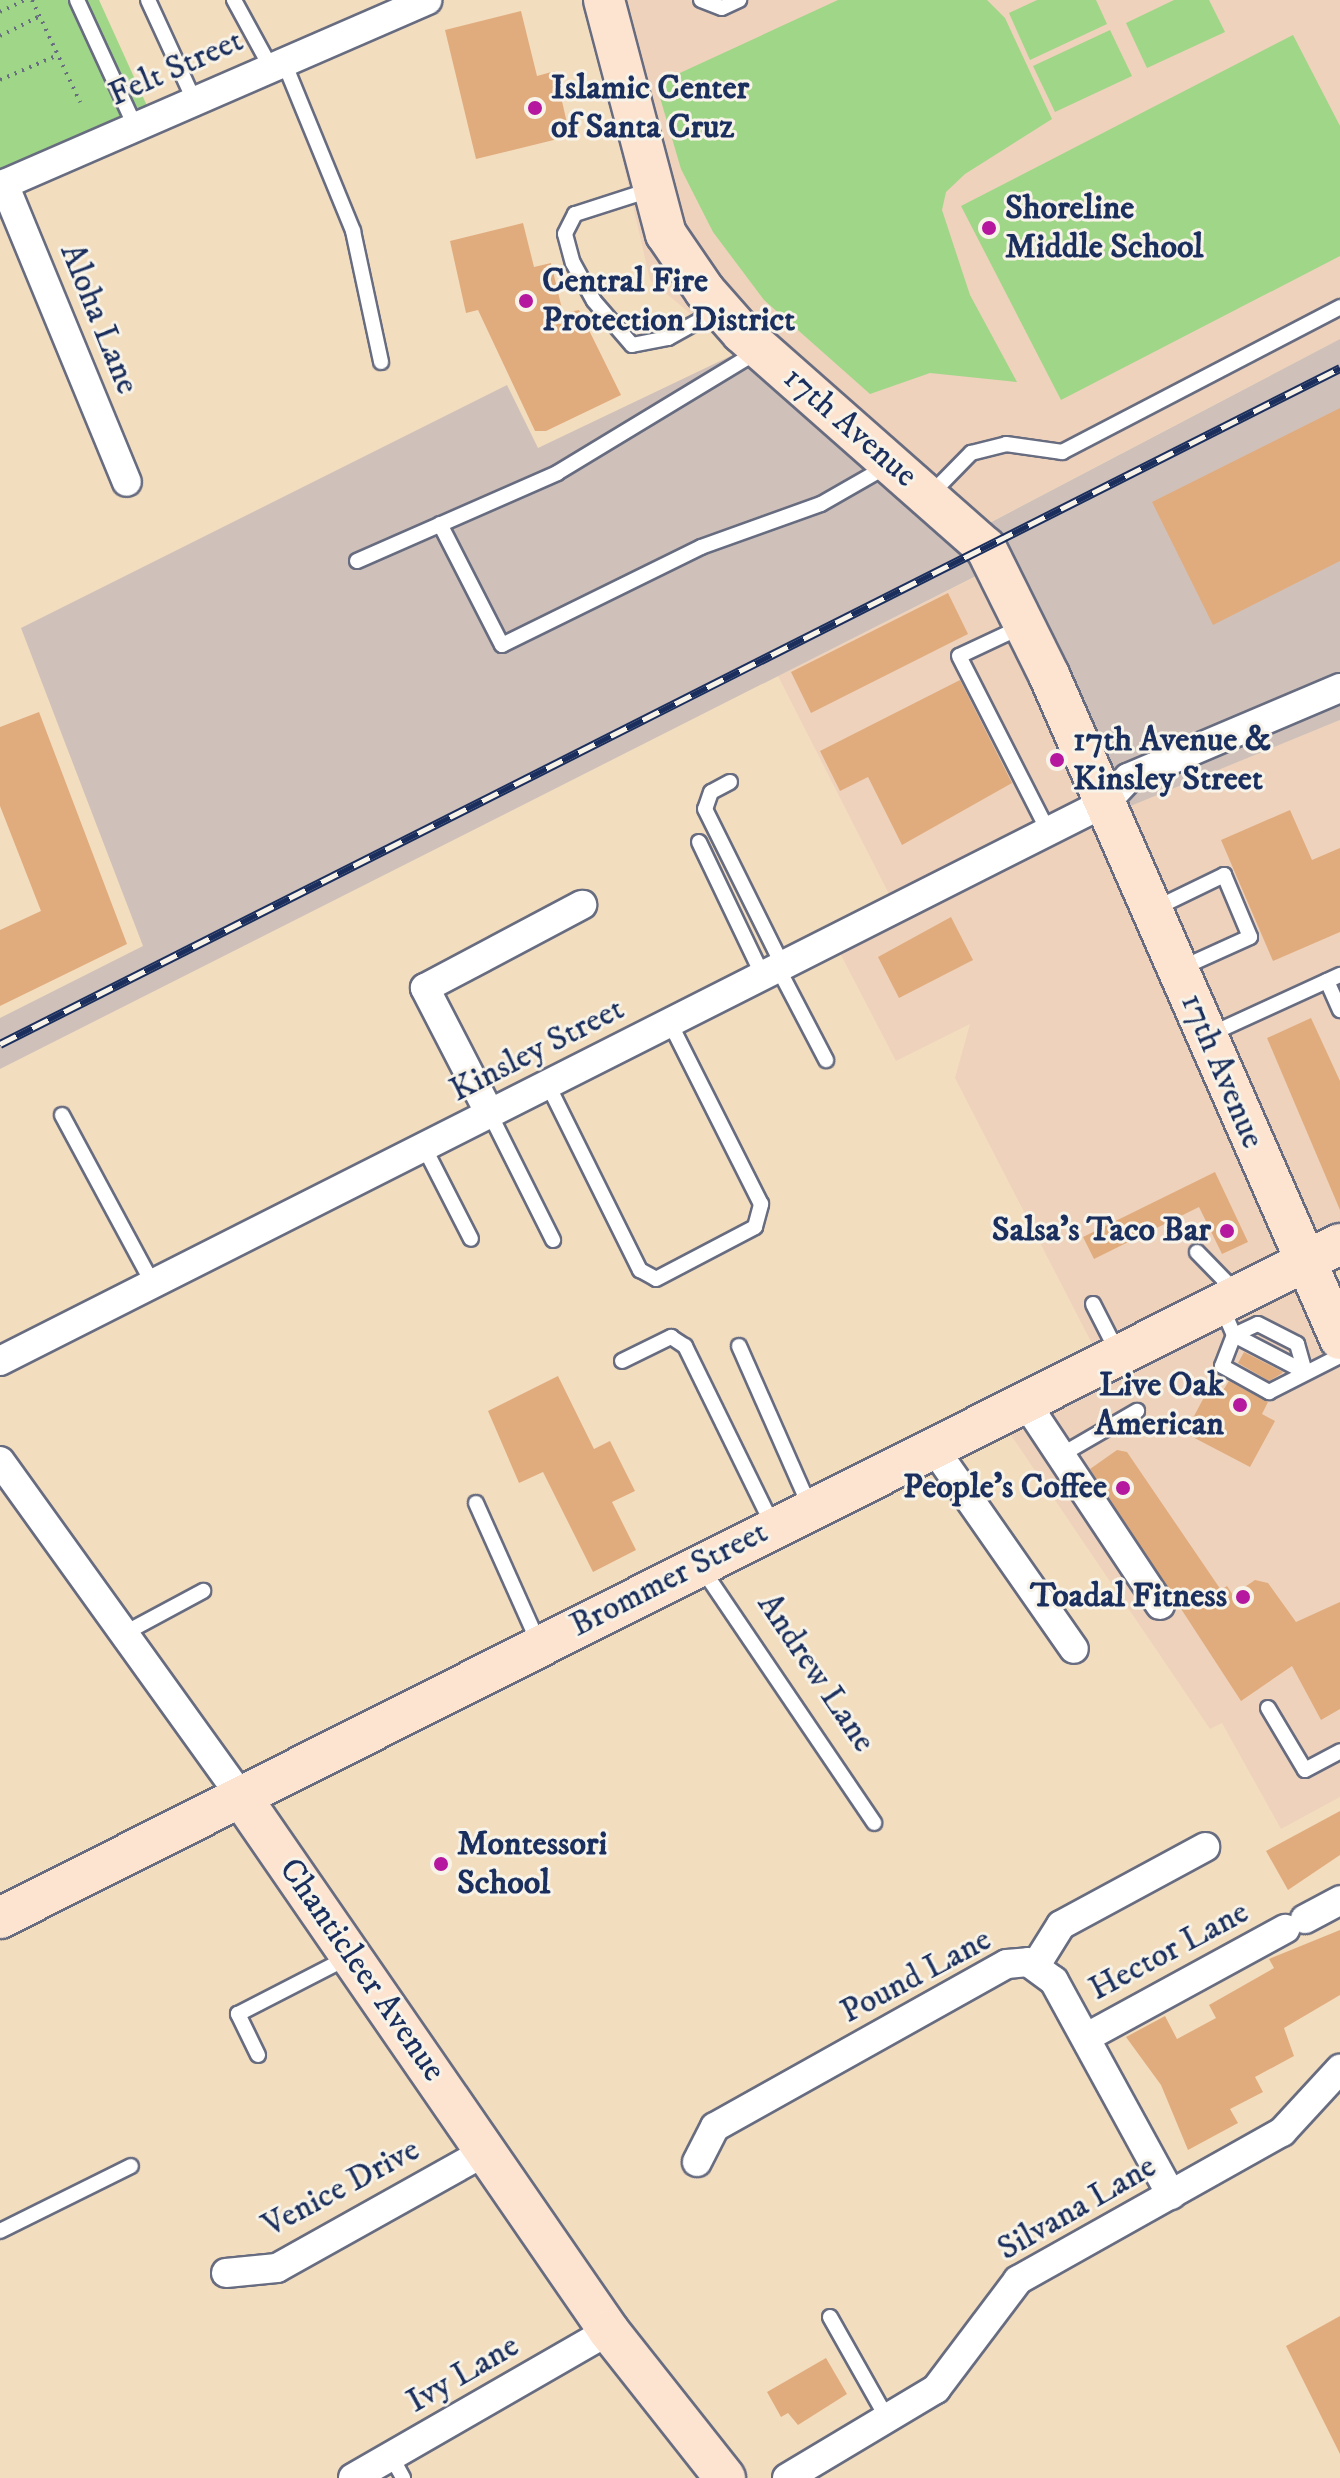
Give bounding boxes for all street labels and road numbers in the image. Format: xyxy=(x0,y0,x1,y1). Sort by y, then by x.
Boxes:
street label: Felt Street xyxy=(102,20,250,116)
street label: Aloha Lane xyxy=(50,238,148,400)
street label: 17th Avenue xyxy=(775,358,925,496)
street label: 17th Avenue xyxy=(1171,987,1273,1155)
street label: Kinsley Street xyxy=(443,989,631,1111)
street label: Brommer Street xyxy=(564,1512,774,1646)
street label: Andrew Lane xyxy=(748,1586,884,1760)
street label: Chanticleer Avenue xyxy=(270,1851,454,2089)
street label: Hector Lane xyxy=(1082,1892,1256,2010)
street label: Pound Lane xyxy=(834,1919,998,2033)
street label: Venice Drive xyxy=(255,2130,427,2246)
street label: Silvana Lane xyxy=(991,2146,1163,2270)
street label: Ivy Lane xyxy=(400,2326,526,2422)

